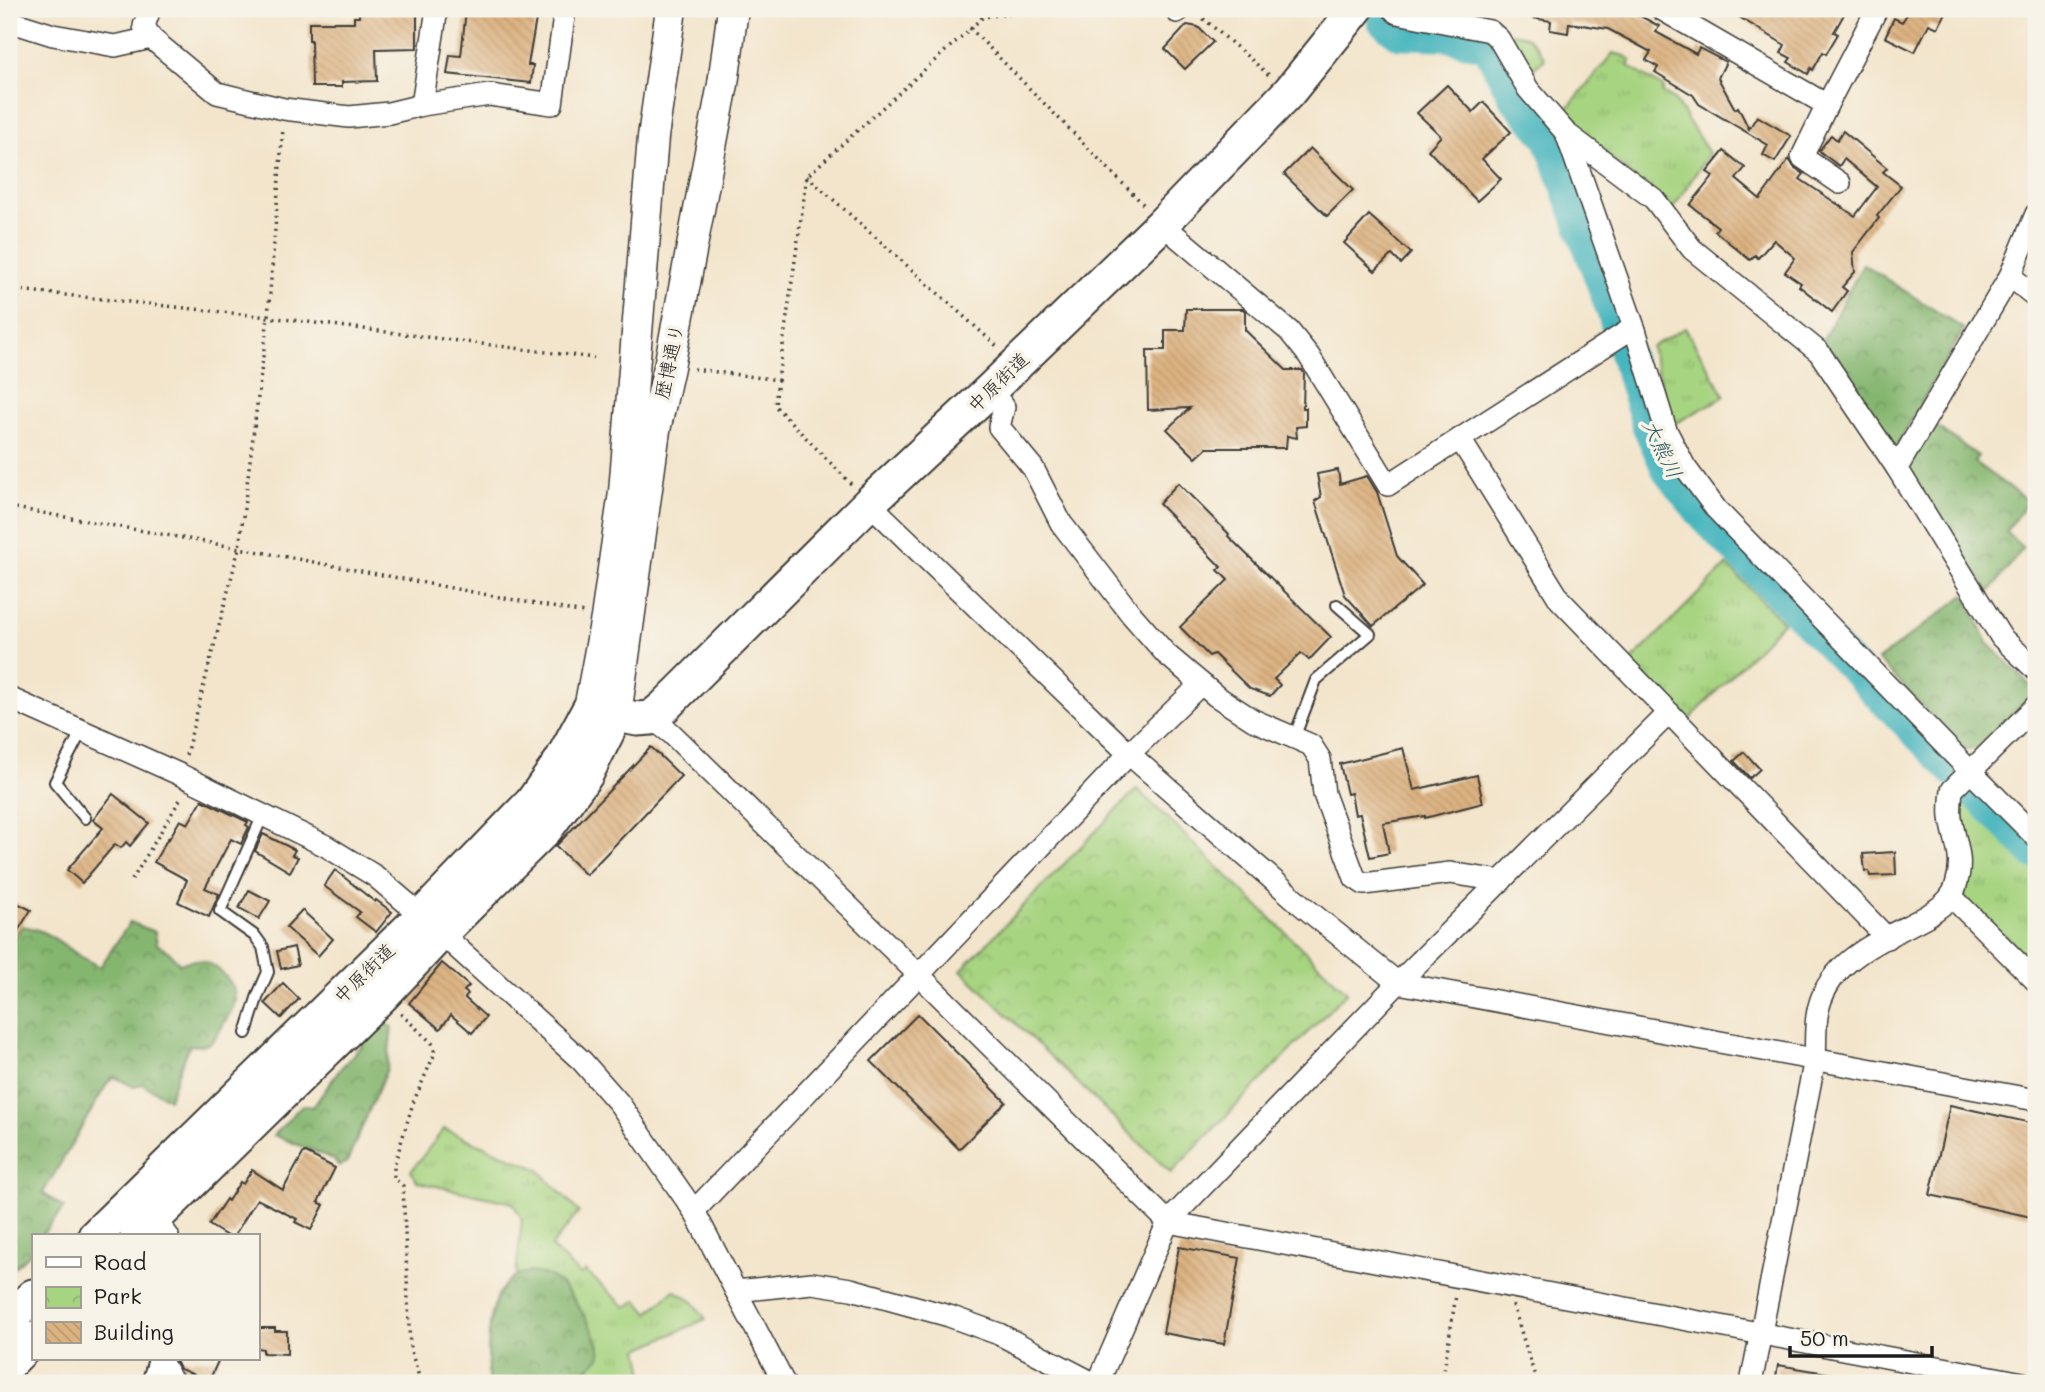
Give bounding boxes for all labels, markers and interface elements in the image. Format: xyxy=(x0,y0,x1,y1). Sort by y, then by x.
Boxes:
street label: 歴博通り xyxy=(648,321,689,401)
street label: 中原街道 xyxy=(962,346,1034,417)
water label: 大熊川 xyxy=(1637,414,1689,483)
street label: 中原街道 xyxy=(328,937,400,1008)
legend xyxy=(32,1234,259,1360)
text: Road xyxy=(94,1248,146,1275)
text: Park xyxy=(94,1282,142,1309)
scale bar xyxy=(1790,1315,1931,1359)
text: Building xyxy=(94,1318,174,1345)
text: 50 m xyxy=(1800,1324,1849,1351)

